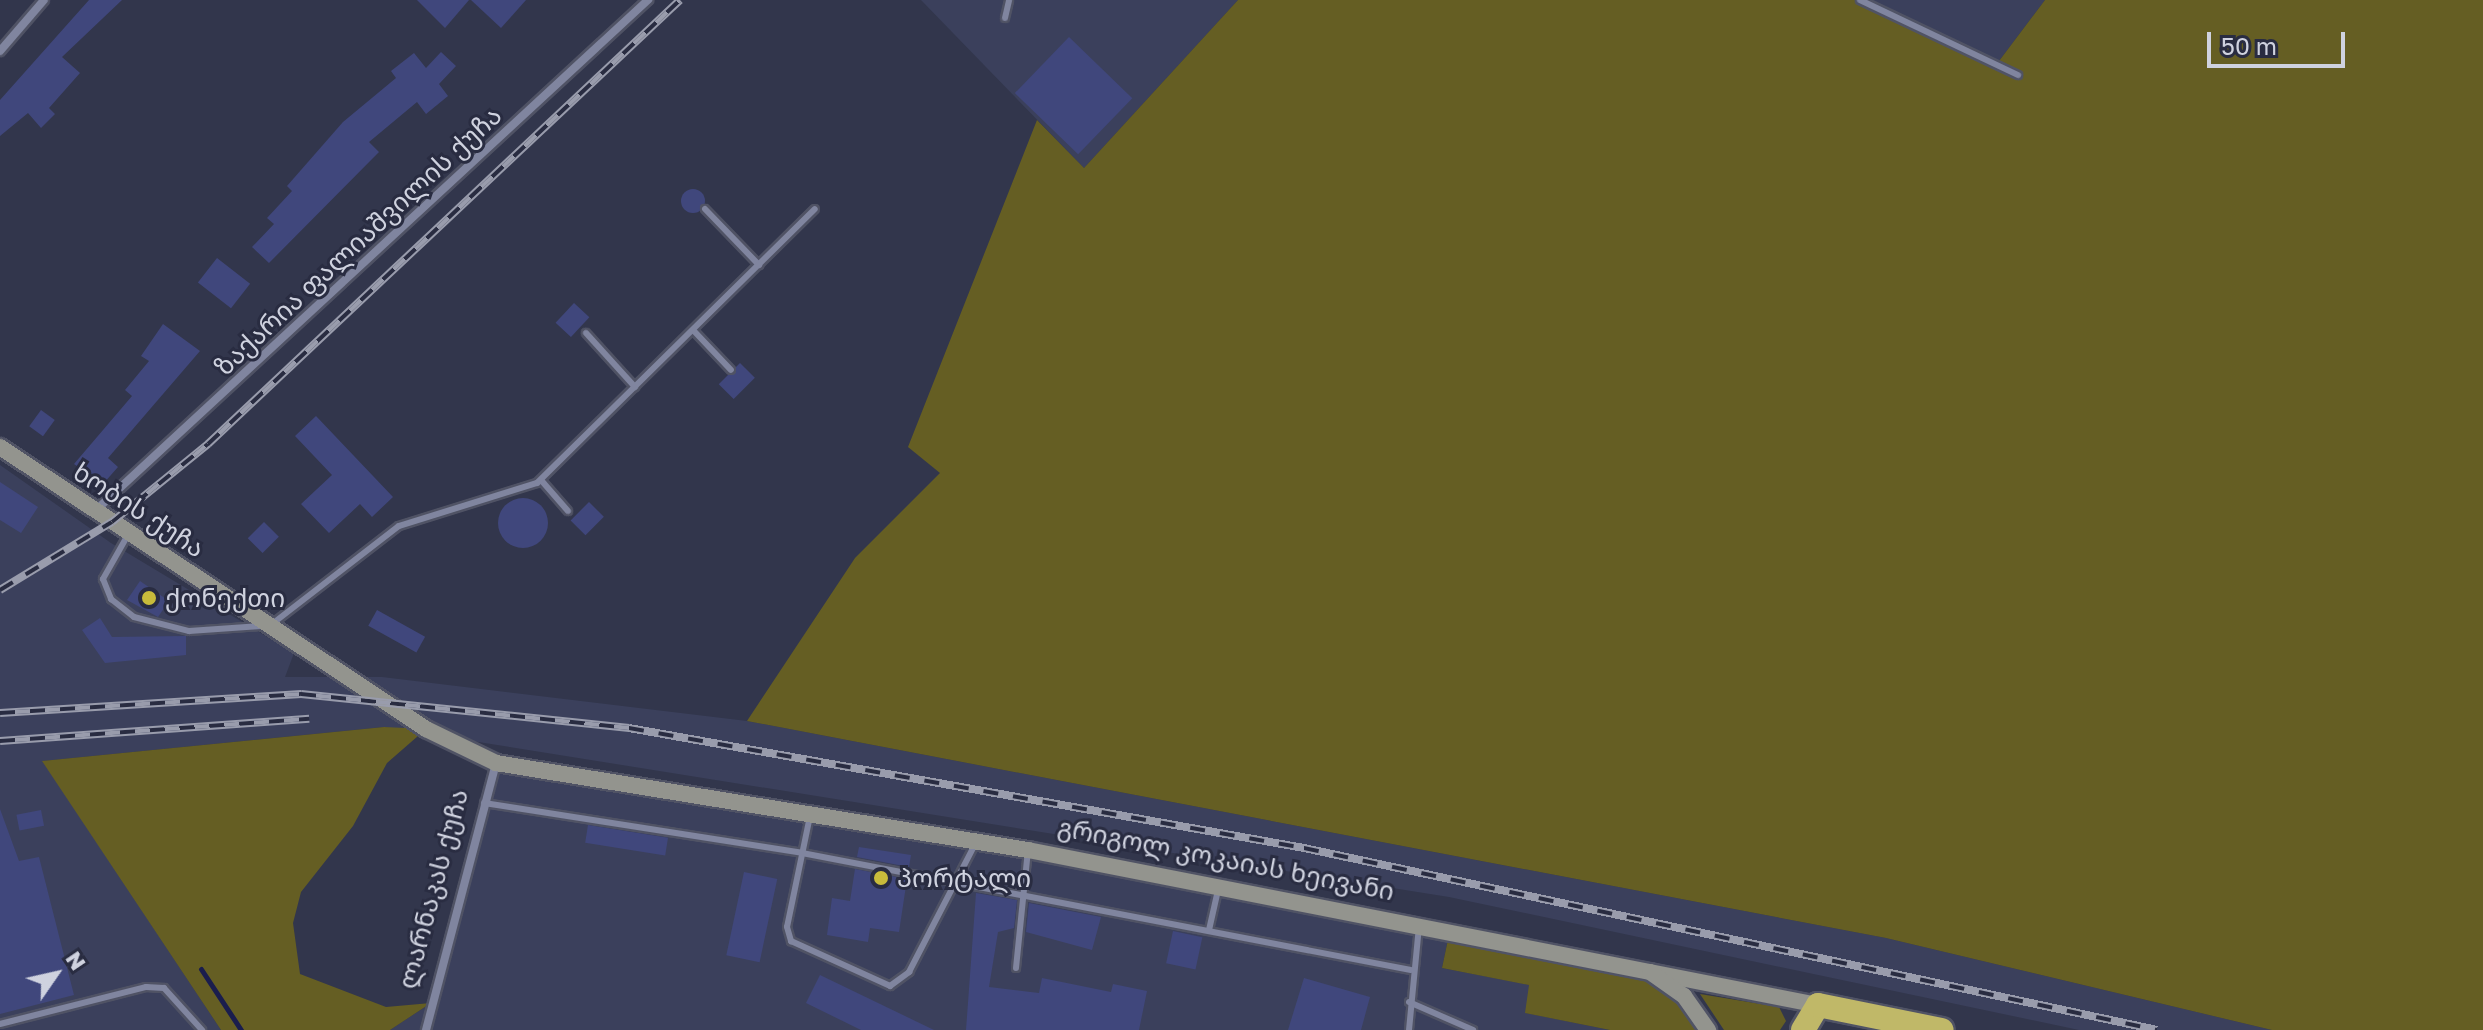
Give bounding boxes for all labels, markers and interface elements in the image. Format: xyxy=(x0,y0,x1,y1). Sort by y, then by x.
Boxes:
scale bar xyxy=(2211,16,2349,66)
text: 50 m xyxy=(2221,31,2277,60)
street label: ზაქარია ფალიაშვილის ქუჩა xyxy=(208,100,508,382)
street label: ხობის ქუჩა xyxy=(67,456,211,564)
place label: ქონექთი xyxy=(165,582,285,614)
marker: ქონექთი xyxy=(140,589,158,607)
street label: ლარნაკას ქუჩა xyxy=(391,786,475,992)
street label: გრიგოლ კოკაიას ხეივანი xyxy=(1055,811,1397,907)
place label: პორტალი xyxy=(897,862,1031,894)
marker: პორტალი xyxy=(872,869,890,887)
north arrow xyxy=(16,934,96,1014)
text: N xyxy=(60,946,92,975)

